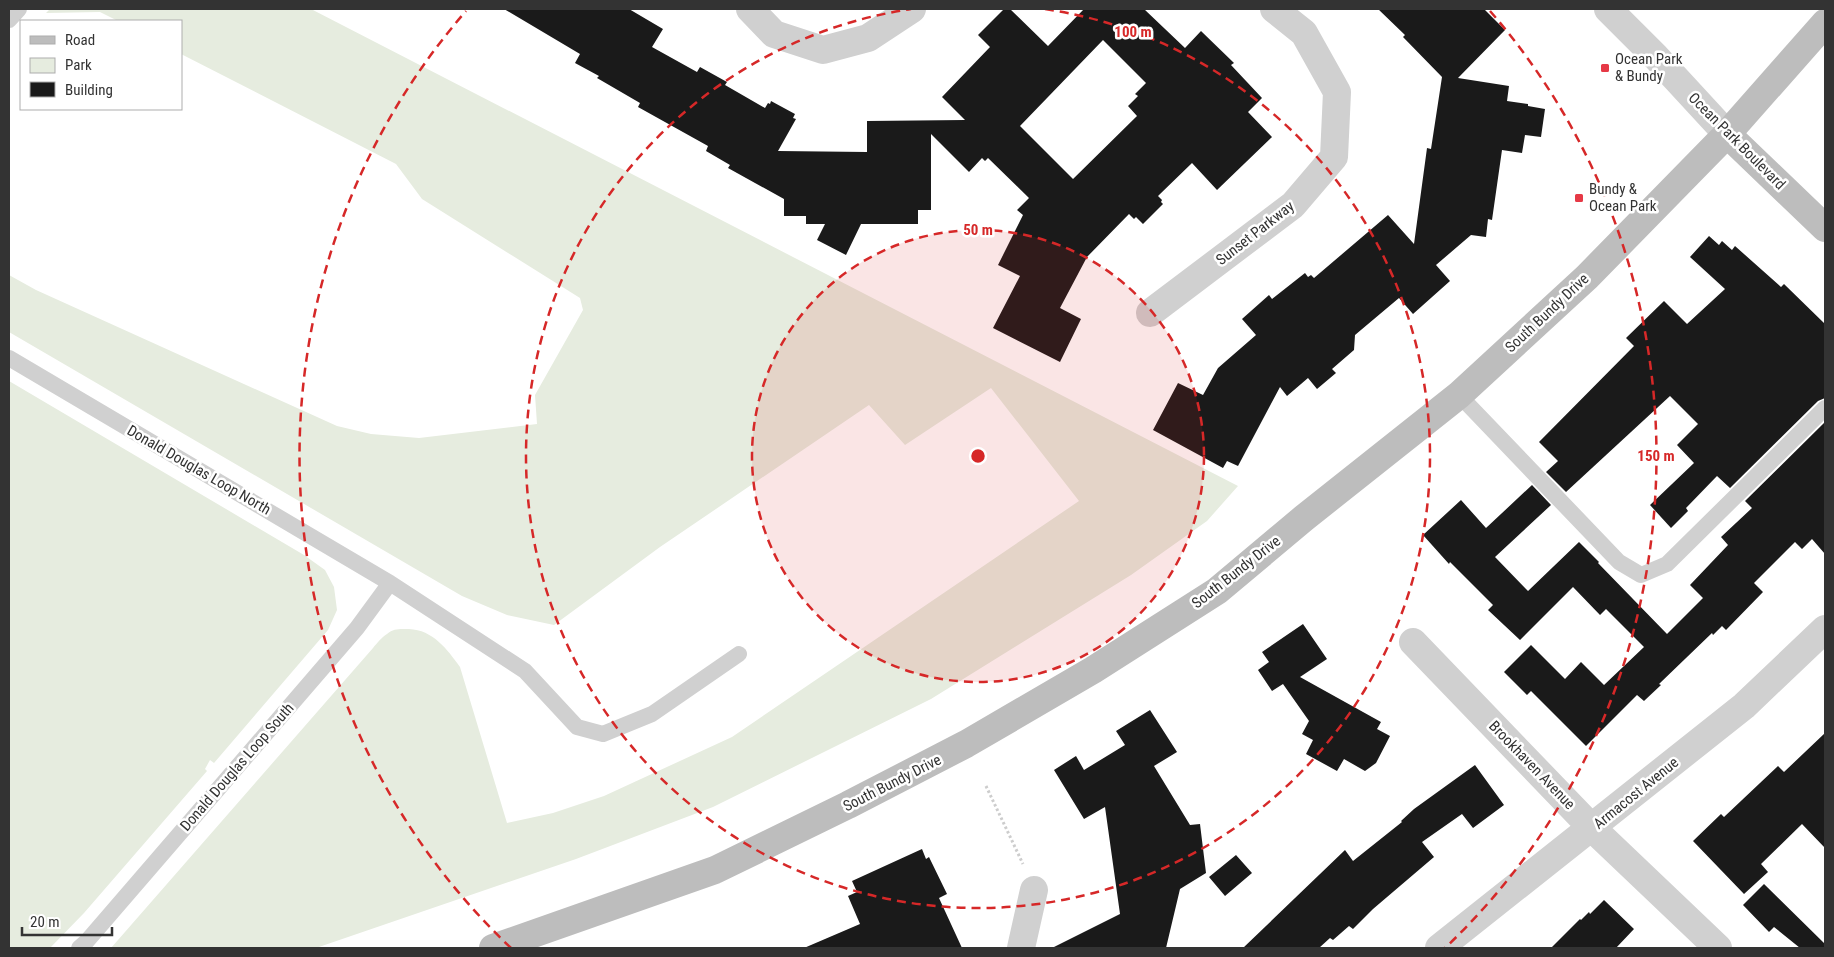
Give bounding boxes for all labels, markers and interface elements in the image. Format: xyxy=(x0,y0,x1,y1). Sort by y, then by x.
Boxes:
legend xyxy=(20,20,182,110)
text: 100 m xyxy=(1114,23,1152,41)
text: Road xyxy=(65,31,95,49)
place label: Ocean Park & Bundy xyxy=(1615,50,1683,85)
text: Park xyxy=(65,56,92,74)
marker: Ocean Park & Bundy xyxy=(1599,62,1611,74)
text: Building xyxy=(65,81,113,99)
street label: Ocean Park Boulevard xyxy=(1685,89,1789,193)
place label: Bundy & Ocean Park xyxy=(1589,180,1657,215)
marker: Bundy & Ocean Park xyxy=(1573,192,1585,204)
street label: Sunset Parkway xyxy=(1212,197,1298,269)
text: 50 m xyxy=(963,221,993,239)
street label: South Bundy Drive xyxy=(1502,270,1592,356)
street label: Donald Douglas Loop North xyxy=(124,421,274,519)
centre of rings xyxy=(969,447,987,465)
text: 150 m xyxy=(1637,447,1675,465)
street label: South Bundy Drive xyxy=(1188,532,1284,612)
street label: Donald Douglas Loop South xyxy=(176,699,298,835)
street label: Brookhaven Avenue xyxy=(1485,717,1579,813)
street label: South Bundy Drive xyxy=(840,751,944,815)
street label: Armacost Avenue xyxy=(1590,753,1682,833)
scale bar xyxy=(22,904,112,936)
text: 20 m xyxy=(30,913,60,931)

